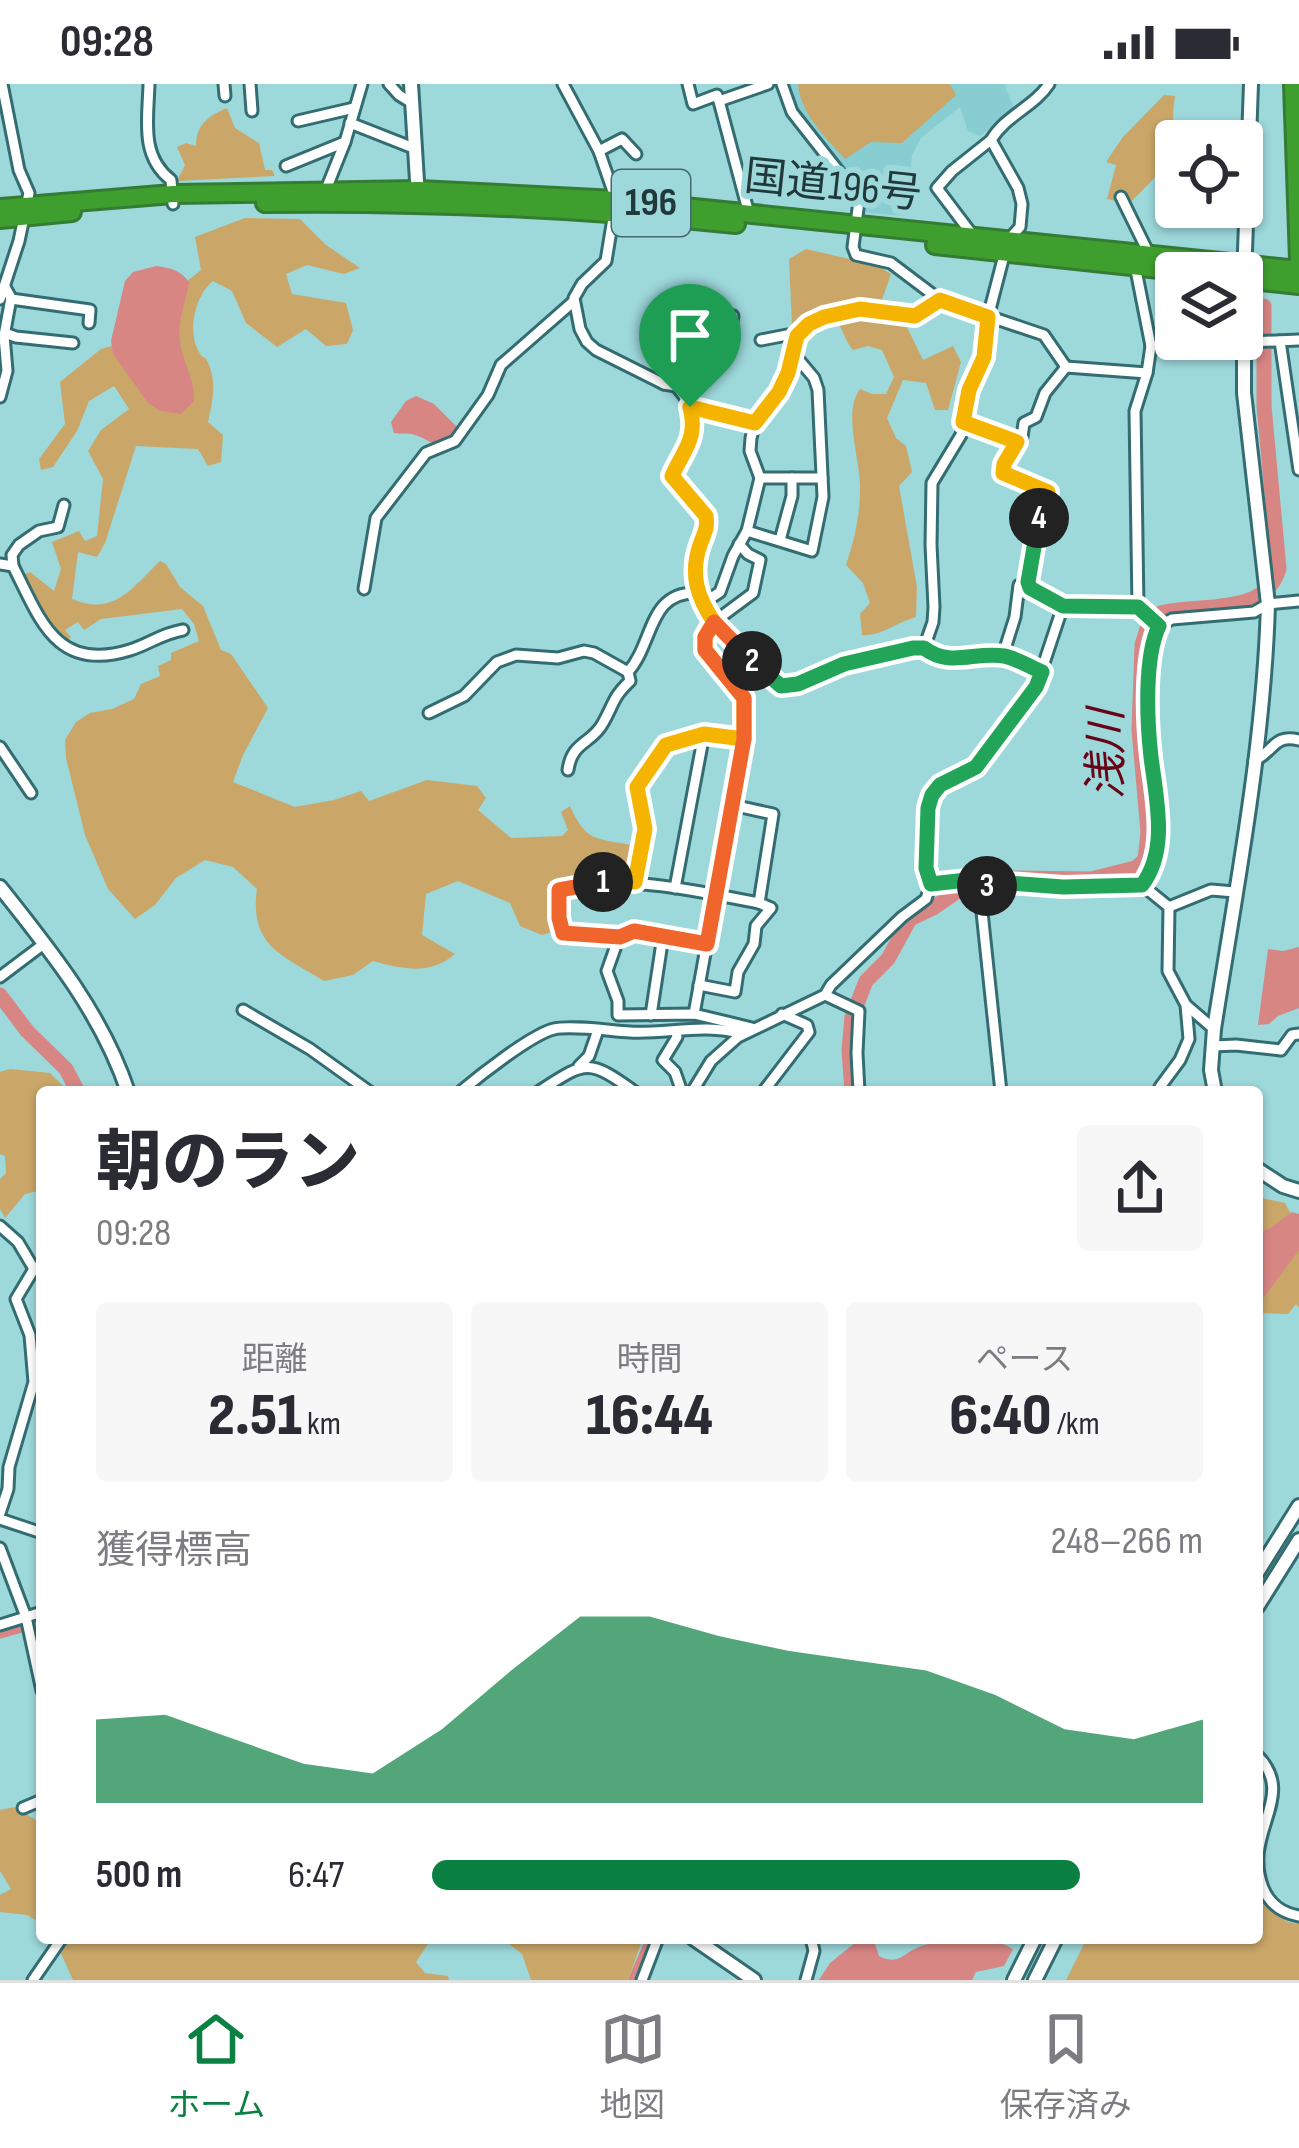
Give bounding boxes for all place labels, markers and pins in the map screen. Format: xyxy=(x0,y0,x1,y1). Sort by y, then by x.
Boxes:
pin xyxy=(639,284,741,407)
pin: 4 xyxy=(1009,488,1069,548)
pin: 2 xyxy=(722,631,782,691)
pin: 1 xyxy=(573,852,633,912)
pin: 3 xyxy=(957,856,1017,916)

